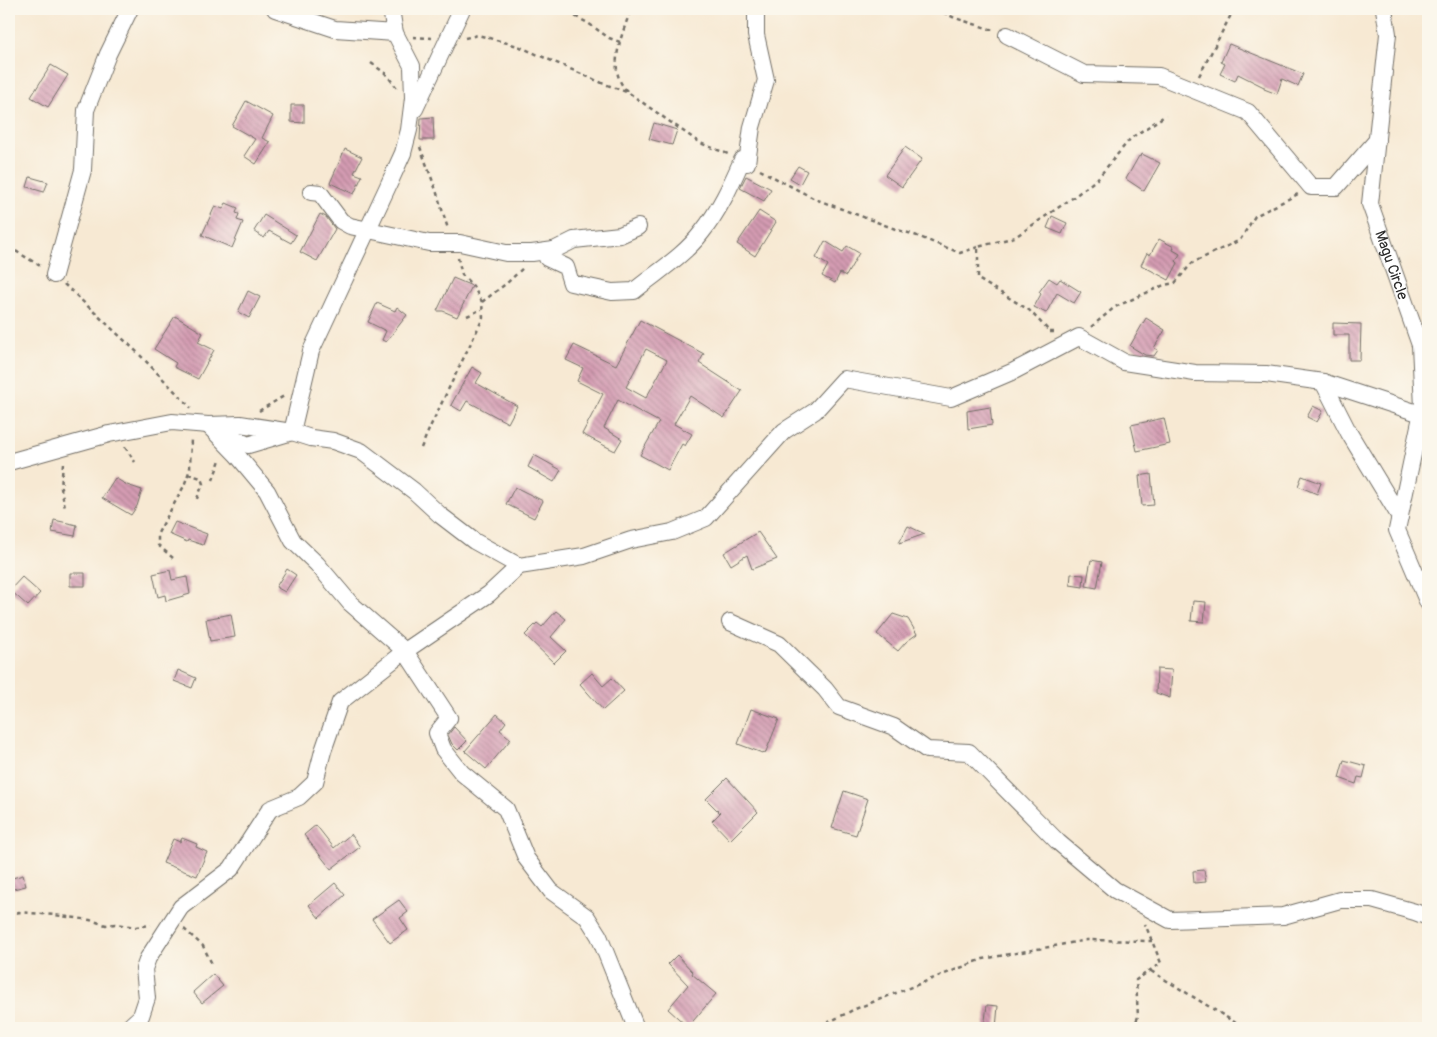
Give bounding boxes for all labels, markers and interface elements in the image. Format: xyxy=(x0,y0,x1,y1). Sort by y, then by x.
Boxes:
street label: Magu Circle xyxy=(1370,228,1412,303)

